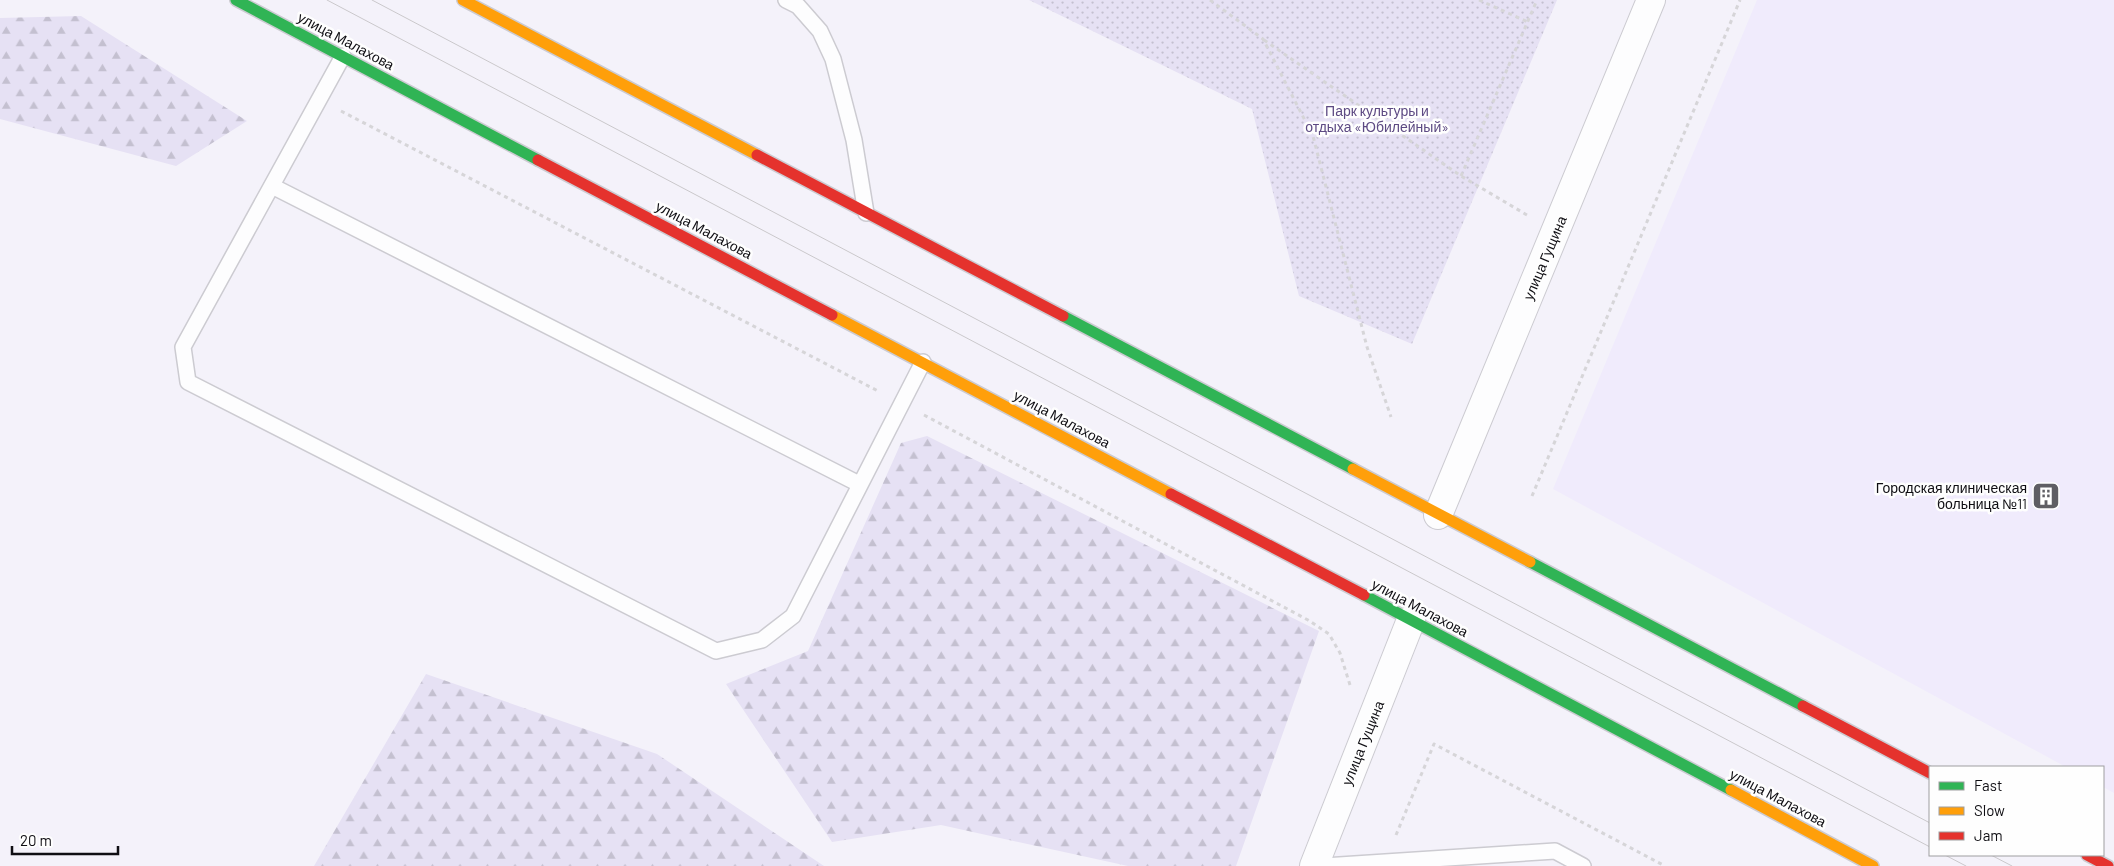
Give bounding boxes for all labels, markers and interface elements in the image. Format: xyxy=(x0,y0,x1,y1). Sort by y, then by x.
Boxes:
street label: улица Малахова xyxy=(295,8,397,73)
park label: Парк культуры и отдыха «Юбилейный» xyxy=(1305,102,1449,135)
street label: улица Малахова xyxy=(653,197,755,262)
street label: улица Гущина xyxy=(1519,213,1570,302)
street label: улица Малахова xyxy=(1011,386,1113,451)
place label: Городская клиническая больница №11 xyxy=(1876,479,2027,512)
building icon: Городская клиническая больница №11 xyxy=(2031,481,2061,511)
street label: улица Малахова xyxy=(1369,575,1471,640)
street label: улица Гущина xyxy=(1338,698,1387,788)
street label: улица Малахова xyxy=(1727,765,1829,830)
legend xyxy=(1929,766,2104,856)
text: Fast xyxy=(1974,776,2002,794)
text: Slow xyxy=(1974,801,2005,819)
scale bar xyxy=(12,824,119,856)
text: Jam xyxy=(1974,826,2003,844)
text: 20 m xyxy=(20,831,52,849)

